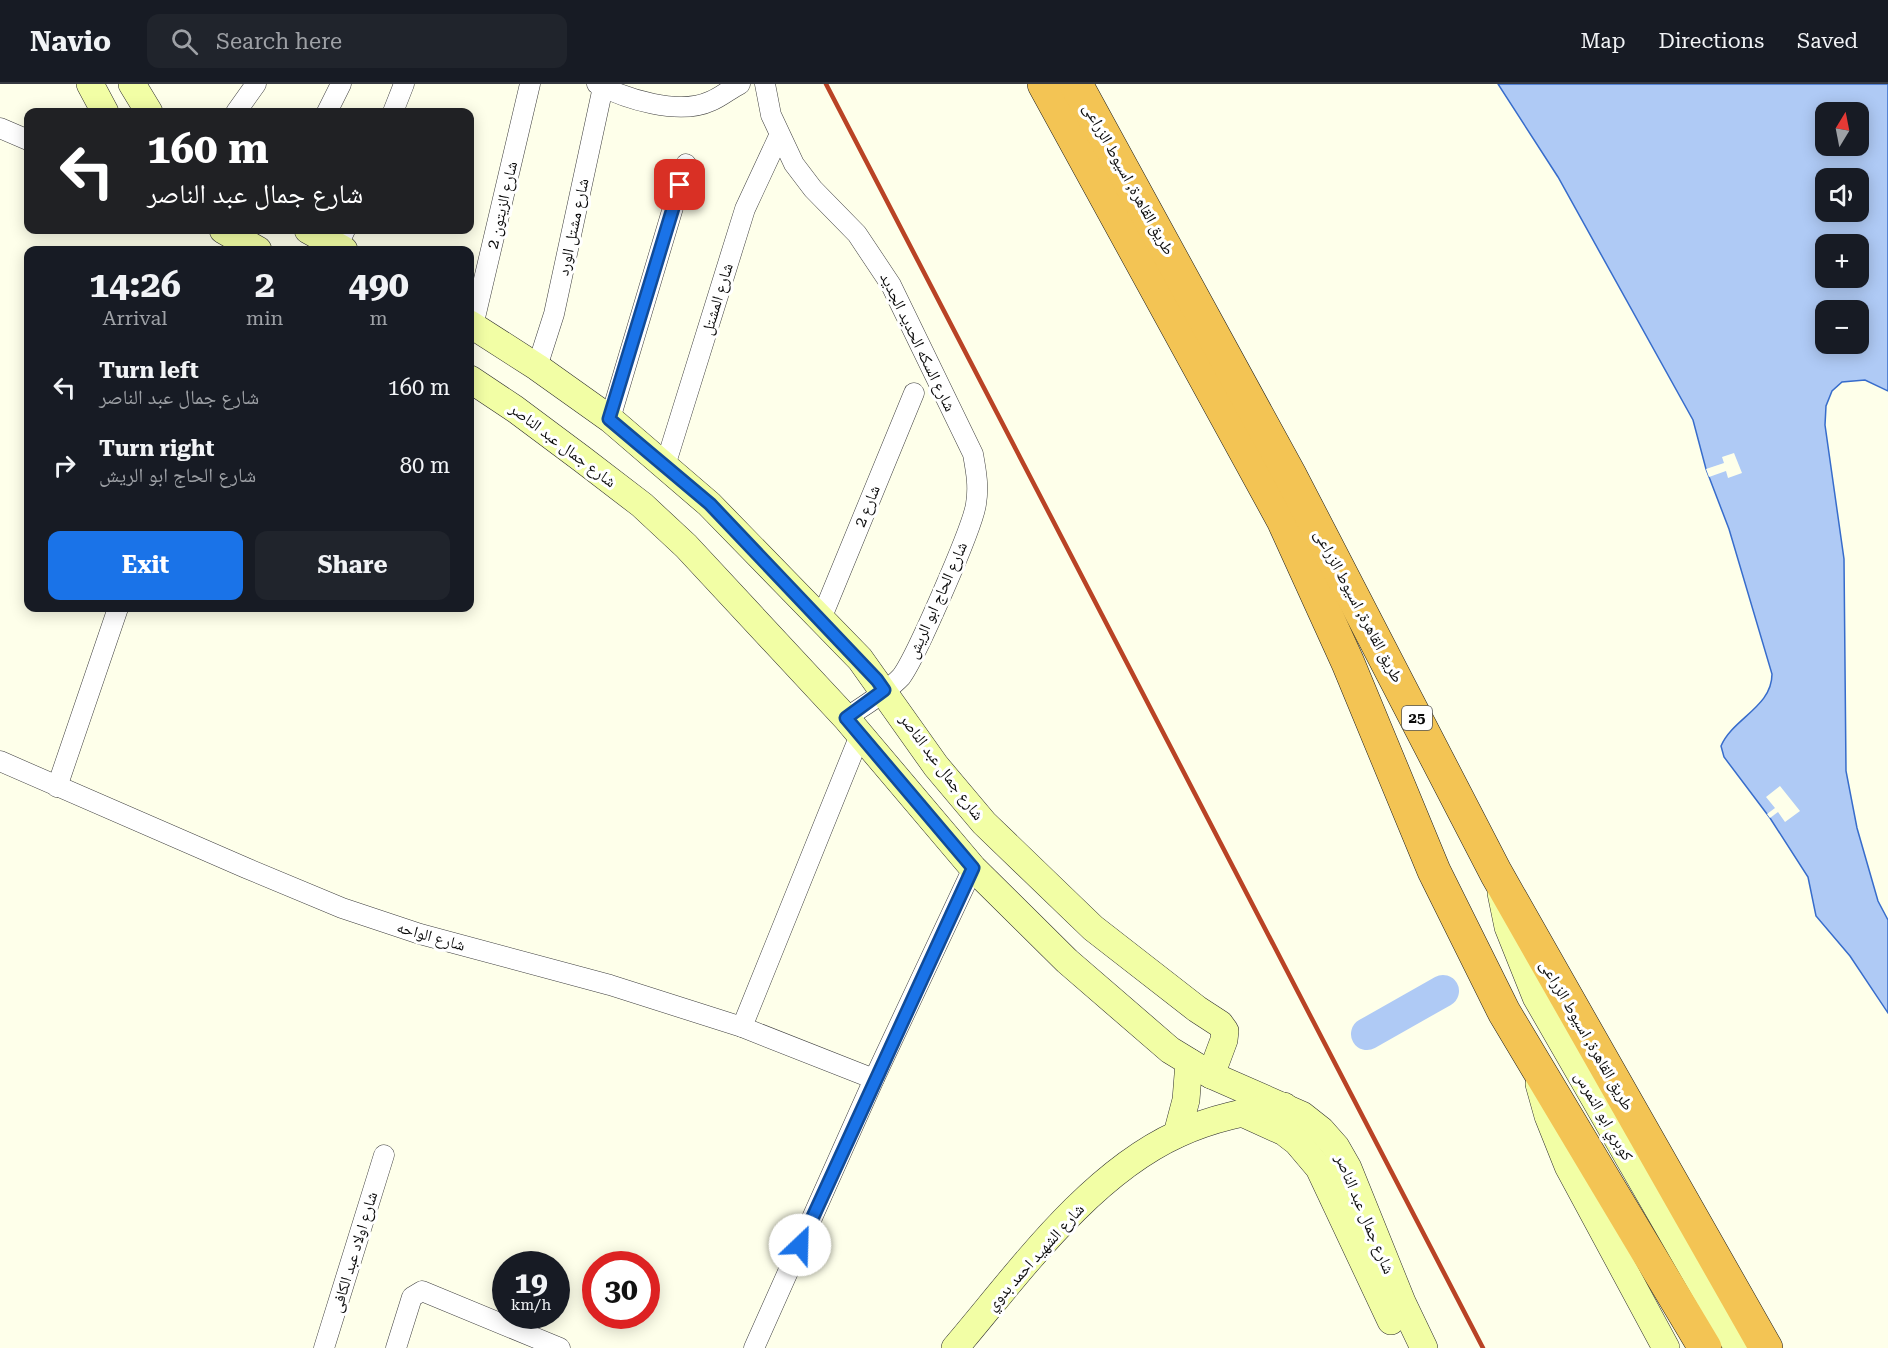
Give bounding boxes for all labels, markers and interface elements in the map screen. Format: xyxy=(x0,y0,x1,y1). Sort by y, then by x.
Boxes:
search box xyxy=(147,14,567,68)
text: Navio xyxy=(30,25,111,58)
icon: search xyxy=(168,25,201,58)
text: Search here xyxy=(216,29,342,54)
text: Map xyxy=(1581,29,1625,53)
text: Directions xyxy=(1658,29,1764,53)
text: Saved xyxy=(1797,29,1858,53)
street label: طريق القاهرة, اسيوط الزراعى xyxy=(1078,100,1179,259)
north arrow xyxy=(1815,102,1869,156)
map controls xyxy=(1815,102,1869,354)
text: 160 m xyxy=(147,124,269,173)
icon: left xyxy=(48,132,126,210)
street label: شارع الزيتون 2 xyxy=(483,159,522,251)
pin xyxy=(654,159,705,210)
icon: arrive xyxy=(663,168,696,201)
button: sound xyxy=(1815,168,1869,222)
street label: شارع مشتل الورد xyxy=(553,177,594,278)
text: شارع جمال عبد الناصر xyxy=(147,178,363,210)
button: + xyxy=(1815,234,1869,288)
street label: شارع المشتل xyxy=(697,261,738,338)
text: 14:26 xyxy=(89,264,181,306)
text: 2 xyxy=(255,264,275,306)
text: 490 xyxy=(349,264,409,306)
street label: شارع السكه الحديد الجديد xyxy=(875,270,960,415)
button: − xyxy=(1815,300,1869,354)
text: Arrival xyxy=(102,306,167,330)
text: min xyxy=(246,306,283,330)
text: m xyxy=(370,306,388,330)
text: Turn left xyxy=(99,358,199,383)
icon: left xyxy=(48,371,81,404)
text: 160 m xyxy=(387,375,450,400)
text: شارع جمال عبد الناصر xyxy=(99,385,259,409)
street label: شارع جمال عبد الناصر xyxy=(505,398,620,492)
text: Turn right xyxy=(99,436,214,461)
icon: right xyxy=(48,449,81,482)
text: 80 m xyxy=(400,453,450,478)
text: شارع الحاج ابو الريش xyxy=(99,463,256,487)
street label: شارع 2 xyxy=(850,482,885,530)
street label: طريق القاهرة, اسيوط الزراعى xyxy=(1310,526,1407,686)
button: Exit xyxy=(48,531,243,600)
button: Share xyxy=(255,531,450,600)
street label: شارع الحاج ابو الريش xyxy=(903,539,972,662)
road number: 25 xyxy=(1402,706,1432,730)
street label: شارع جمال عبد الناصر xyxy=(894,709,988,825)
street label: شارع الواحه xyxy=(394,917,467,956)
street label: طريق القاهرة, اسيوط الزراعى xyxy=(1535,956,1638,1114)
street label: كوبري ابو النمرس xyxy=(1568,1068,1637,1166)
street label: شارع جمال عبد الناصر xyxy=(1330,1150,1399,1277)
street label: شارع اولاد عبد الكافى xyxy=(327,1189,382,1315)
street label: شارع الشهيد احمد بدوي xyxy=(982,1200,1090,1316)
position arrow xyxy=(768,1213,832,1277)
speed limit sign: 30 xyxy=(582,1251,660,1329)
text: 19 xyxy=(514,1265,548,1300)
text: km/h xyxy=(511,1296,551,1314)

